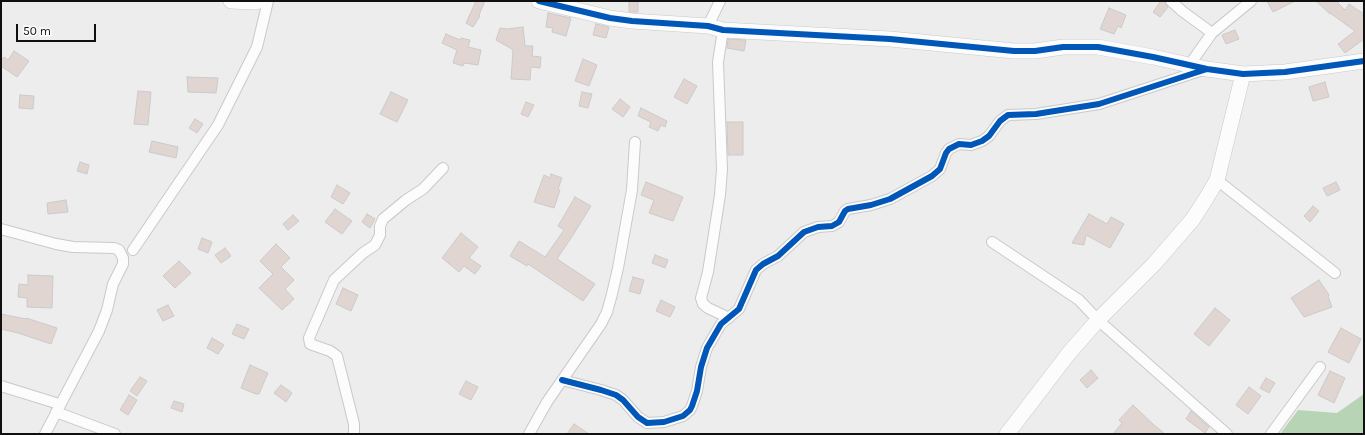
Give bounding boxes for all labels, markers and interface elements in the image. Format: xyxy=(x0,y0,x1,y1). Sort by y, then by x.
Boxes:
scale bar xyxy=(18,16,98,42)
text: 50 m xyxy=(23,24,51,38)

